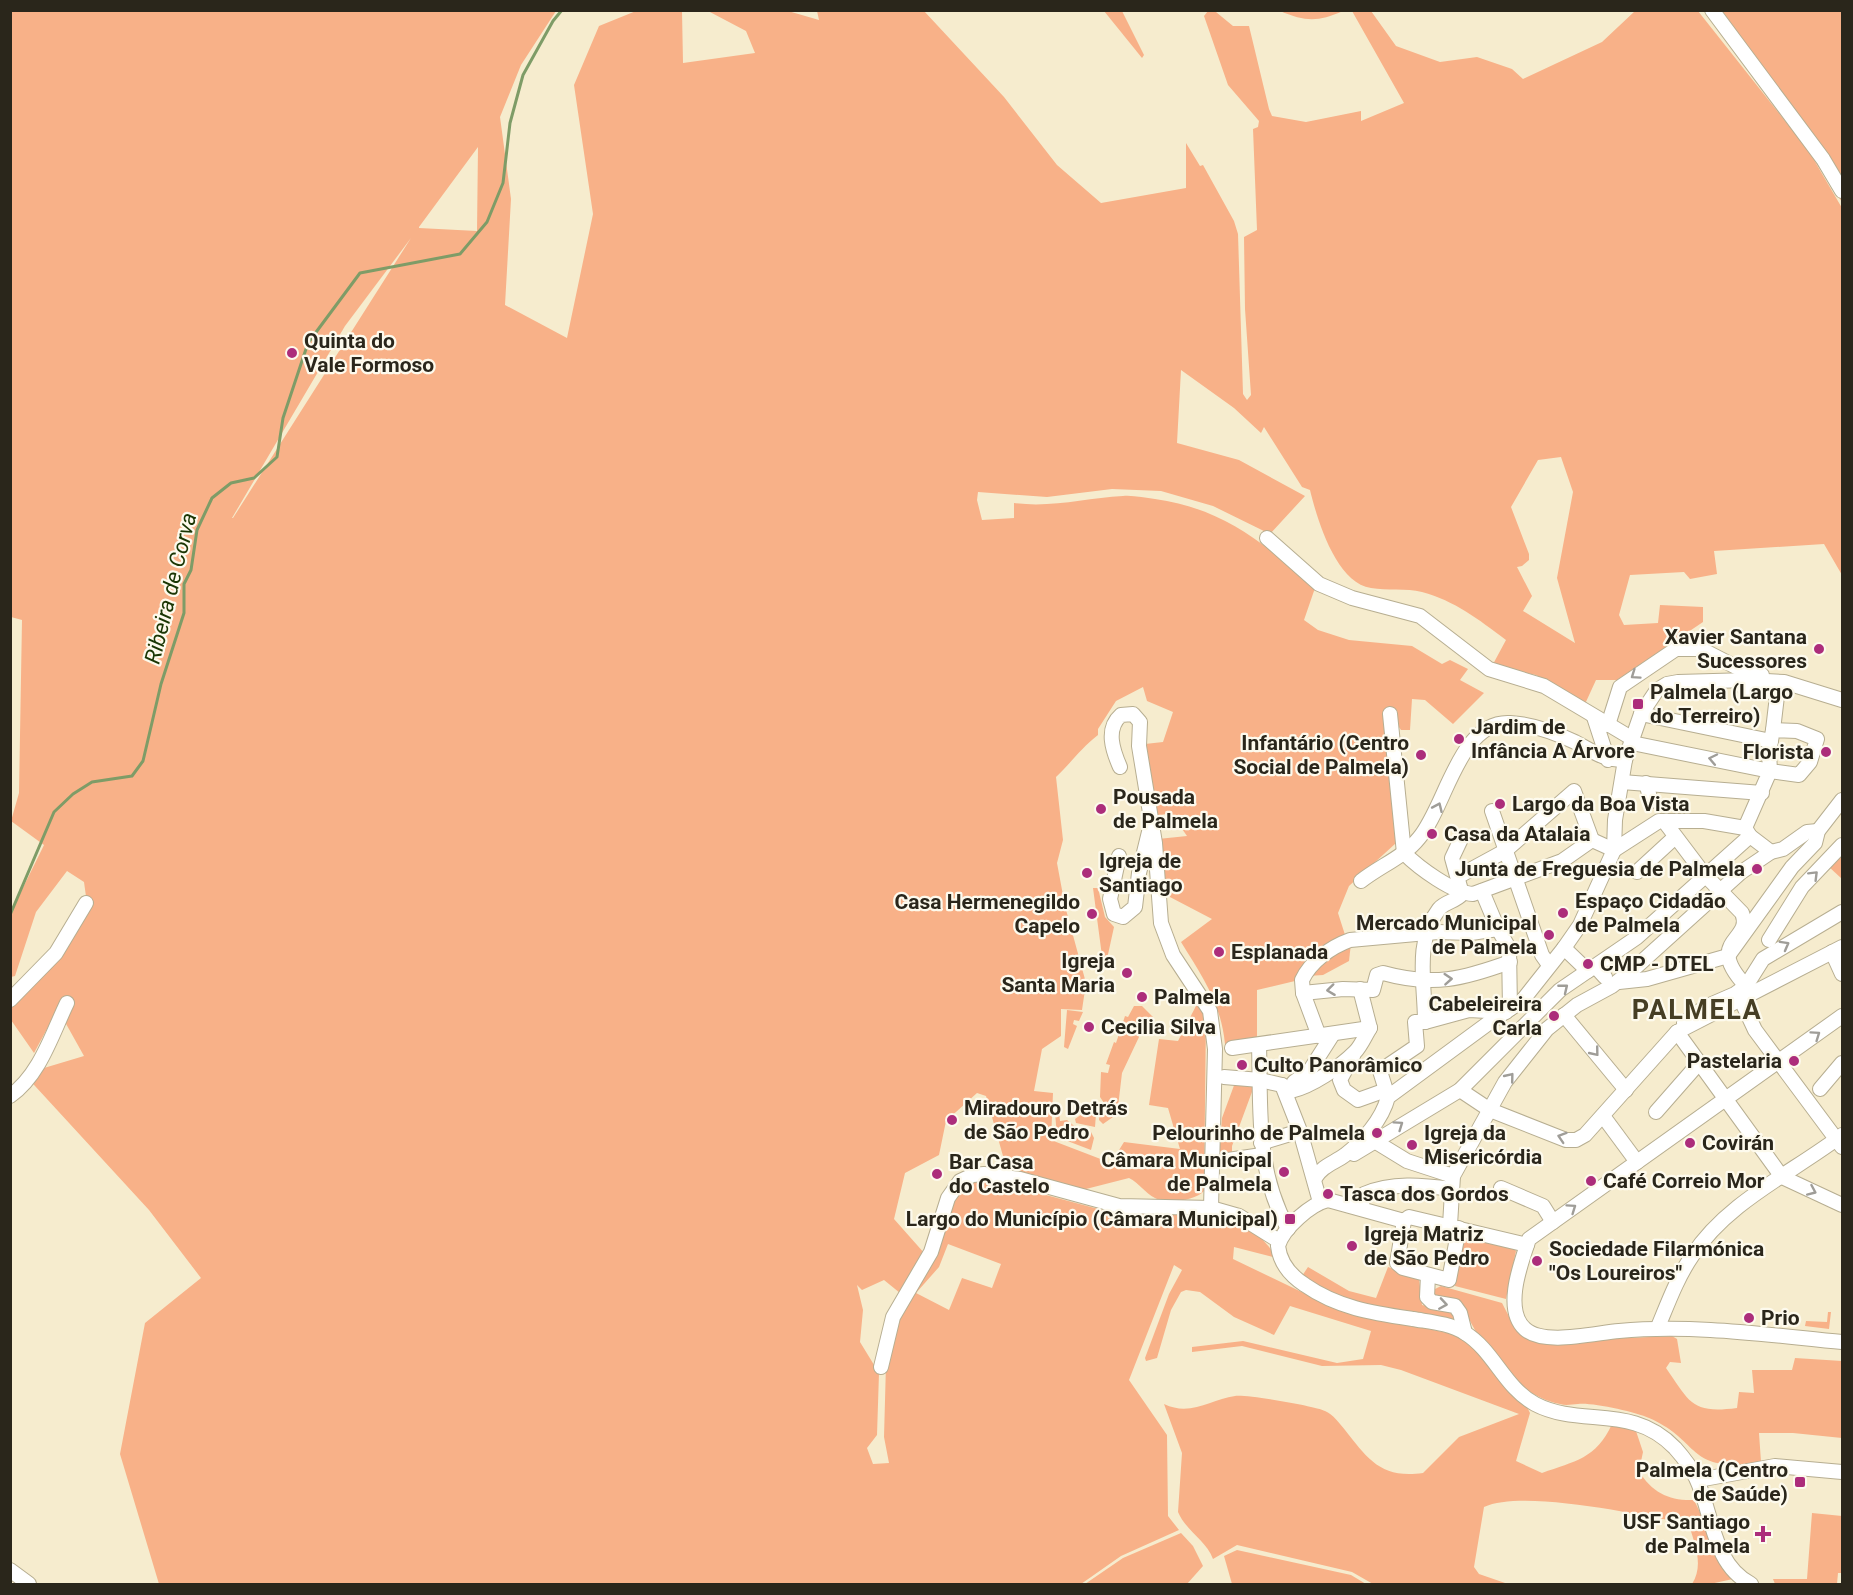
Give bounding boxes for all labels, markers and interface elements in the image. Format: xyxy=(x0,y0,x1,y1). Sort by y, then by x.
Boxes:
place label: Quinta do Vale Formoso xyxy=(304,329,434,377)
marker: Quinta do Vale Formoso xyxy=(285,346,299,360)
water label: Ribeira de Corva xyxy=(140,510,201,666)
place label: Xavier Santana Sucessores xyxy=(1665,625,1807,673)
marker: Xavier Santana Sucessores xyxy=(1812,642,1826,656)
one-way arrow xyxy=(1631,668,1642,679)
place label: Palmela (Largo do Terreiro) xyxy=(1650,680,1793,728)
marker: Palmela (Largo do Terreiro) xyxy=(1631,697,1645,711)
place label: Jardim de Infância A Árvore xyxy=(1471,715,1635,763)
place label: Infantário (Centro Social de Palmela) xyxy=(1233,731,1409,779)
marker: Jardim de Infância A Árvore xyxy=(1452,732,1466,746)
place label: Florista xyxy=(1743,740,1814,764)
marker: Florista xyxy=(1819,745,1833,759)
marker: Infantário (Centro Social de Palmela) xyxy=(1414,748,1428,762)
one-way arrow xyxy=(1708,753,1718,766)
place label: Pousada de Palmela xyxy=(1113,785,1218,833)
place label: Largo da Boa Vista xyxy=(1512,792,1690,816)
marker: Largo da Boa Vista xyxy=(1493,797,1507,811)
marker: Pousada de Palmela xyxy=(1094,802,1108,816)
one-way arrow xyxy=(1431,802,1443,813)
place label: Casa da Atalaia xyxy=(1444,822,1590,846)
marker: Casa da Atalaia xyxy=(1425,827,1439,841)
place label: Igreja de Santiago xyxy=(1099,849,1183,897)
place label: Junta de Freguesia de Palmela xyxy=(1455,857,1745,881)
marker: Junta de Freguesia de Palmela xyxy=(1750,862,1764,876)
marker: Igreja de Santiago xyxy=(1080,866,1094,880)
one-way arrow xyxy=(1807,872,1818,883)
place label: Espaço Cidadão de Palmela xyxy=(1575,889,1726,937)
place label: Casa Hermenegildo Capelo xyxy=(894,890,1080,938)
marker: Espaço Cidadão de Palmela xyxy=(1556,906,1570,920)
marker: Casa Hermenegildo Capelo xyxy=(1085,907,1099,921)
place label: Mercado Municipal de Palmela xyxy=(1356,911,1537,959)
marker: Mercado Municipal de Palmela xyxy=(1542,928,1556,942)
place label: Esplanada xyxy=(1231,940,1328,964)
one-way arrow xyxy=(1779,941,1789,952)
marker: Esplanada xyxy=(1212,945,1226,959)
place label: Igreja Santa Maria xyxy=(1001,949,1115,997)
place label: CMP - DTEL xyxy=(1600,952,1714,976)
marker: CMP - DTEL xyxy=(1581,957,1595,971)
marker: Igreja Santa Maria xyxy=(1120,966,1134,980)
one-way arrow xyxy=(1444,973,1453,986)
one-way arrow xyxy=(1327,983,1336,996)
place label: Palmela xyxy=(1154,985,1231,1009)
one-way arrow xyxy=(1557,985,1568,996)
marker: Palmela xyxy=(1135,990,1149,1004)
place label: Cabeleireira Carla xyxy=(1428,992,1542,1040)
district label: PALMELA xyxy=(1632,994,1762,1026)
marker: Cabeleireira Carla xyxy=(1547,1009,1561,1023)
place label: Cecilia Silva xyxy=(1101,1015,1216,1039)
marker: Cecilia Silva xyxy=(1082,1020,1096,1034)
one-way arrow xyxy=(1810,1031,1821,1042)
one-way arrow xyxy=(1588,1045,1599,1056)
place label: Pastelaria xyxy=(1687,1049,1782,1073)
place label: Culto Panorâmico xyxy=(1254,1053,1423,1077)
marker: Pastelaria xyxy=(1787,1054,1801,1068)
marker: Culto Panorâmico xyxy=(1235,1058,1249,1072)
one-way arrow xyxy=(1503,1073,1514,1084)
place label: Miradouro Detrás de São Pedro xyxy=(964,1096,1128,1144)
marker: Miradouro Detrás de São Pedro xyxy=(945,1113,959,1127)
place label: Pelourinho de Palmela xyxy=(1152,1121,1365,1145)
place label: Igreja da Misericórdia xyxy=(1424,1121,1542,1169)
one-way arrow xyxy=(1393,1122,1404,1133)
marker: Pelourinho de Palmela xyxy=(1370,1126,1384,1140)
place label: Covirán xyxy=(1702,1131,1774,1155)
one-way arrow xyxy=(1557,1132,1568,1144)
marker: Covirán xyxy=(1683,1136,1697,1150)
marker: Igreja da Misericórdia xyxy=(1405,1138,1419,1152)
place label: Câmara Municipal de Palmela xyxy=(1101,1148,1272,1196)
place label: Bar Casa do Castelo xyxy=(949,1150,1050,1198)
marker: Câmara Municipal de Palmela xyxy=(1277,1165,1291,1179)
marker: Bar Casa do Castelo xyxy=(930,1167,944,1181)
place label: Café Correio Mor xyxy=(1603,1169,1765,1193)
marker: Café Correio Mor xyxy=(1584,1174,1598,1188)
place label: Tasca dos Gordos xyxy=(1340,1182,1509,1206)
one-way arrow xyxy=(1806,1184,1817,1196)
marker: Tasca dos Gordos xyxy=(1321,1187,1335,1201)
one-way arrow xyxy=(1565,1205,1576,1216)
place label: Largo do Município (Câmara Municipal) xyxy=(906,1207,1278,1231)
marker: Largo do Município (Câmara Municipal) xyxy=(1283,1212,1297,1226)
place label: Igreja Matriz de São Pedro xyxy=(1364,1222,1490,1270)
place label: Sociedade Filarmónica "Os Loureiros" xyxy=(1549,1237,1764,1285)
marker: Igreja Matriz de São Pedro xyxy=(1345,1239,1359,1253)
marker: Sociedade Filarmónica "Os Loureiros" xyxy=(1530,1254,1544,1268)
one-way arrow xyxy=(1438,1297,1448,1310)
place label: Prio xyxy=(1761,1306,1800,1330)
marker: Prio xyxy=(1742,1311,1756,1325)
place label: Palmela (Centro de Saúde) xyxy=(1636,1458,1788,1506)
marker: Palmela (Centro de Saúde) xyxy=(1793,1475,1807,1489)
place label: USF Santiago de Palmela xyxy=(1623,1510,1750,1558)
marker: USF Santiago de Palmela xyxy=(1754,1525,1772,1543)

